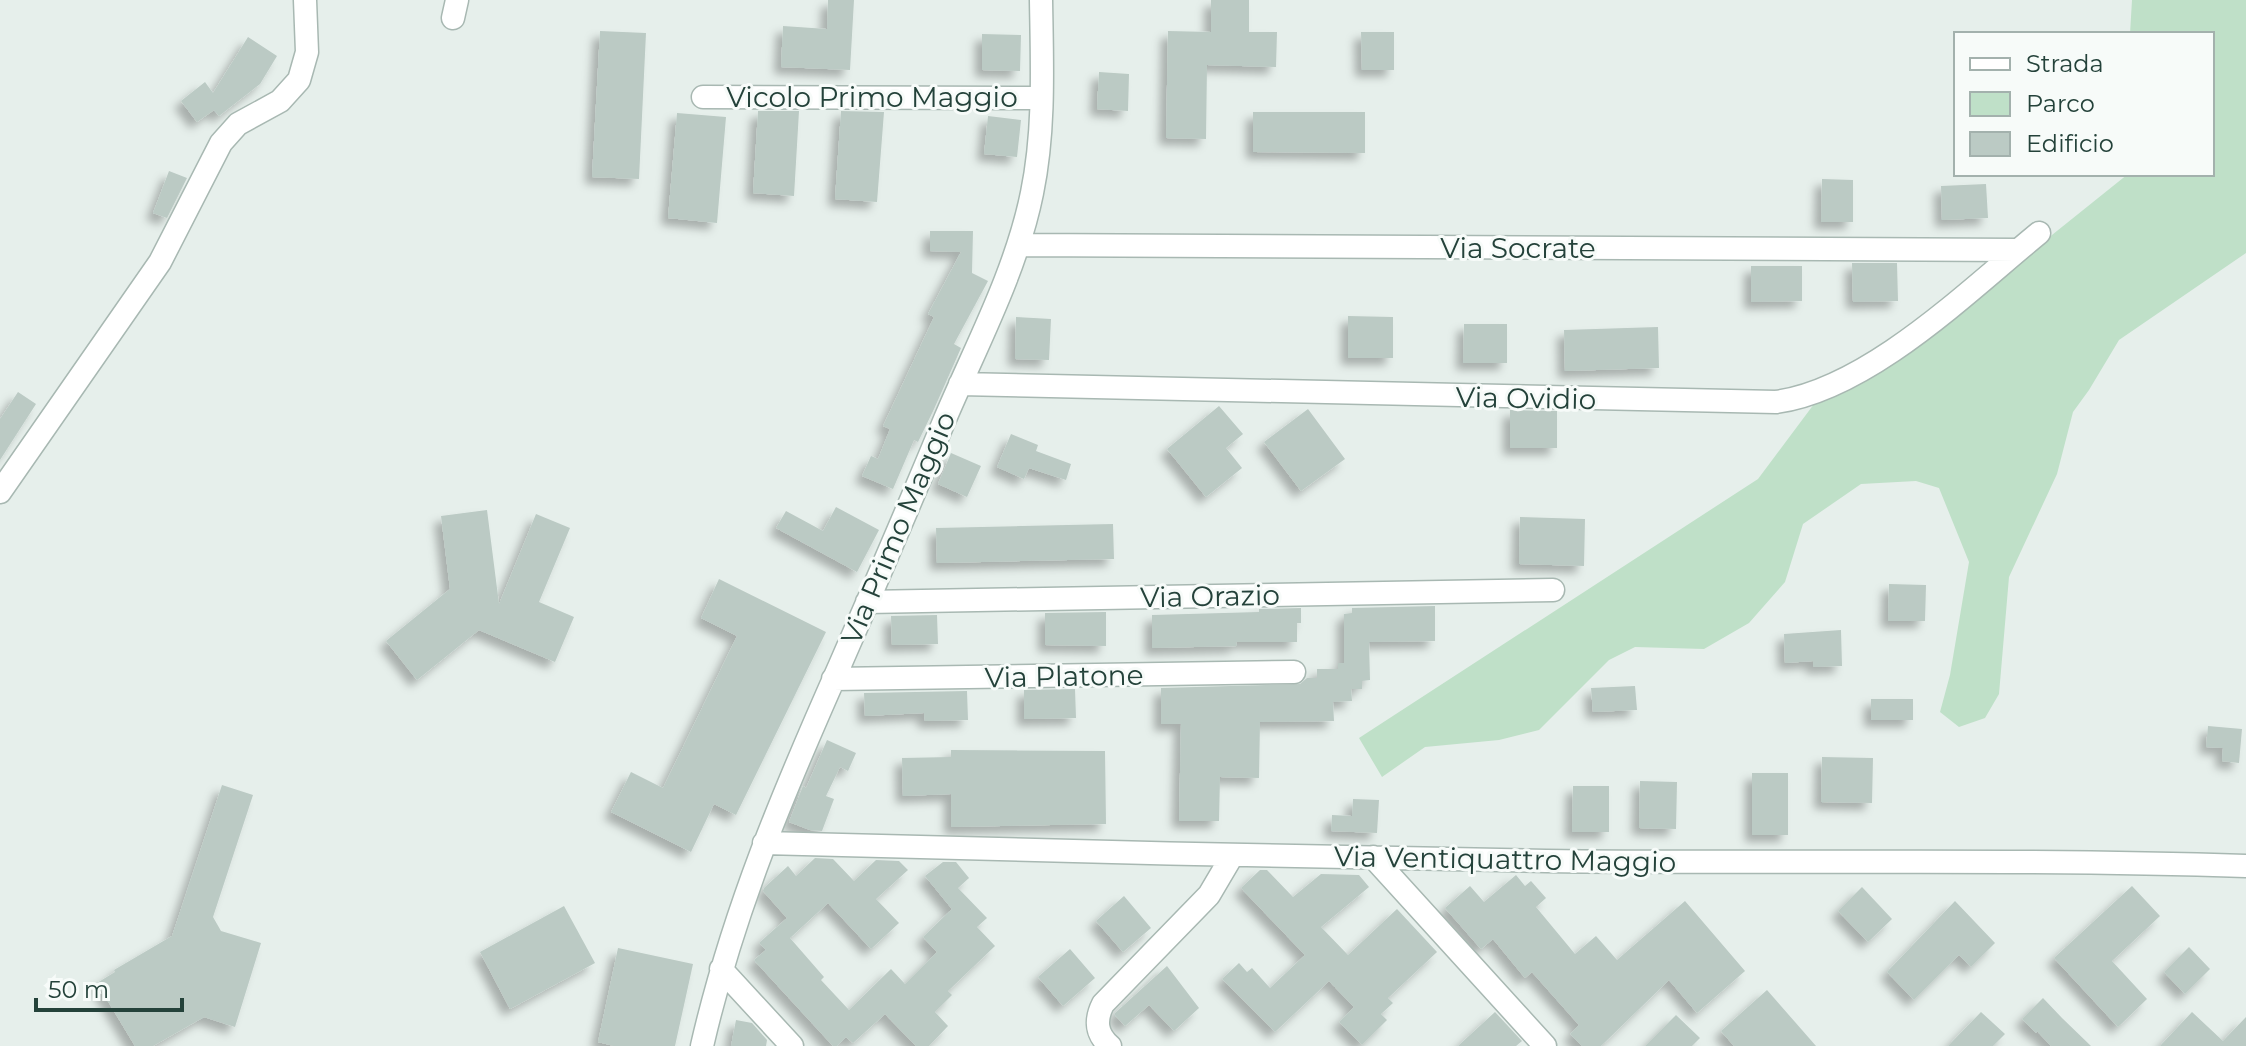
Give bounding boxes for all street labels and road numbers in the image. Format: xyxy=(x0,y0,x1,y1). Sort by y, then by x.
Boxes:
street label: Vicolo Primo Maggio xyxy=(726,80,1018,114)
street label: Via Socrate xyxy=(1440,231,1596,265)
street label: Via Ovidio xyxy=(1455,380,1597,416)
street label: Via Primo Maggio xyxy=(834,406,962,650)
street label: Via Orazio xyxy=(1140,578,1280,614)
street label: Via Platone xyxy=(984,658,1144,694)
street label: Via Ventiquattro Maggio xyxy=(1334,839,1676,879)

